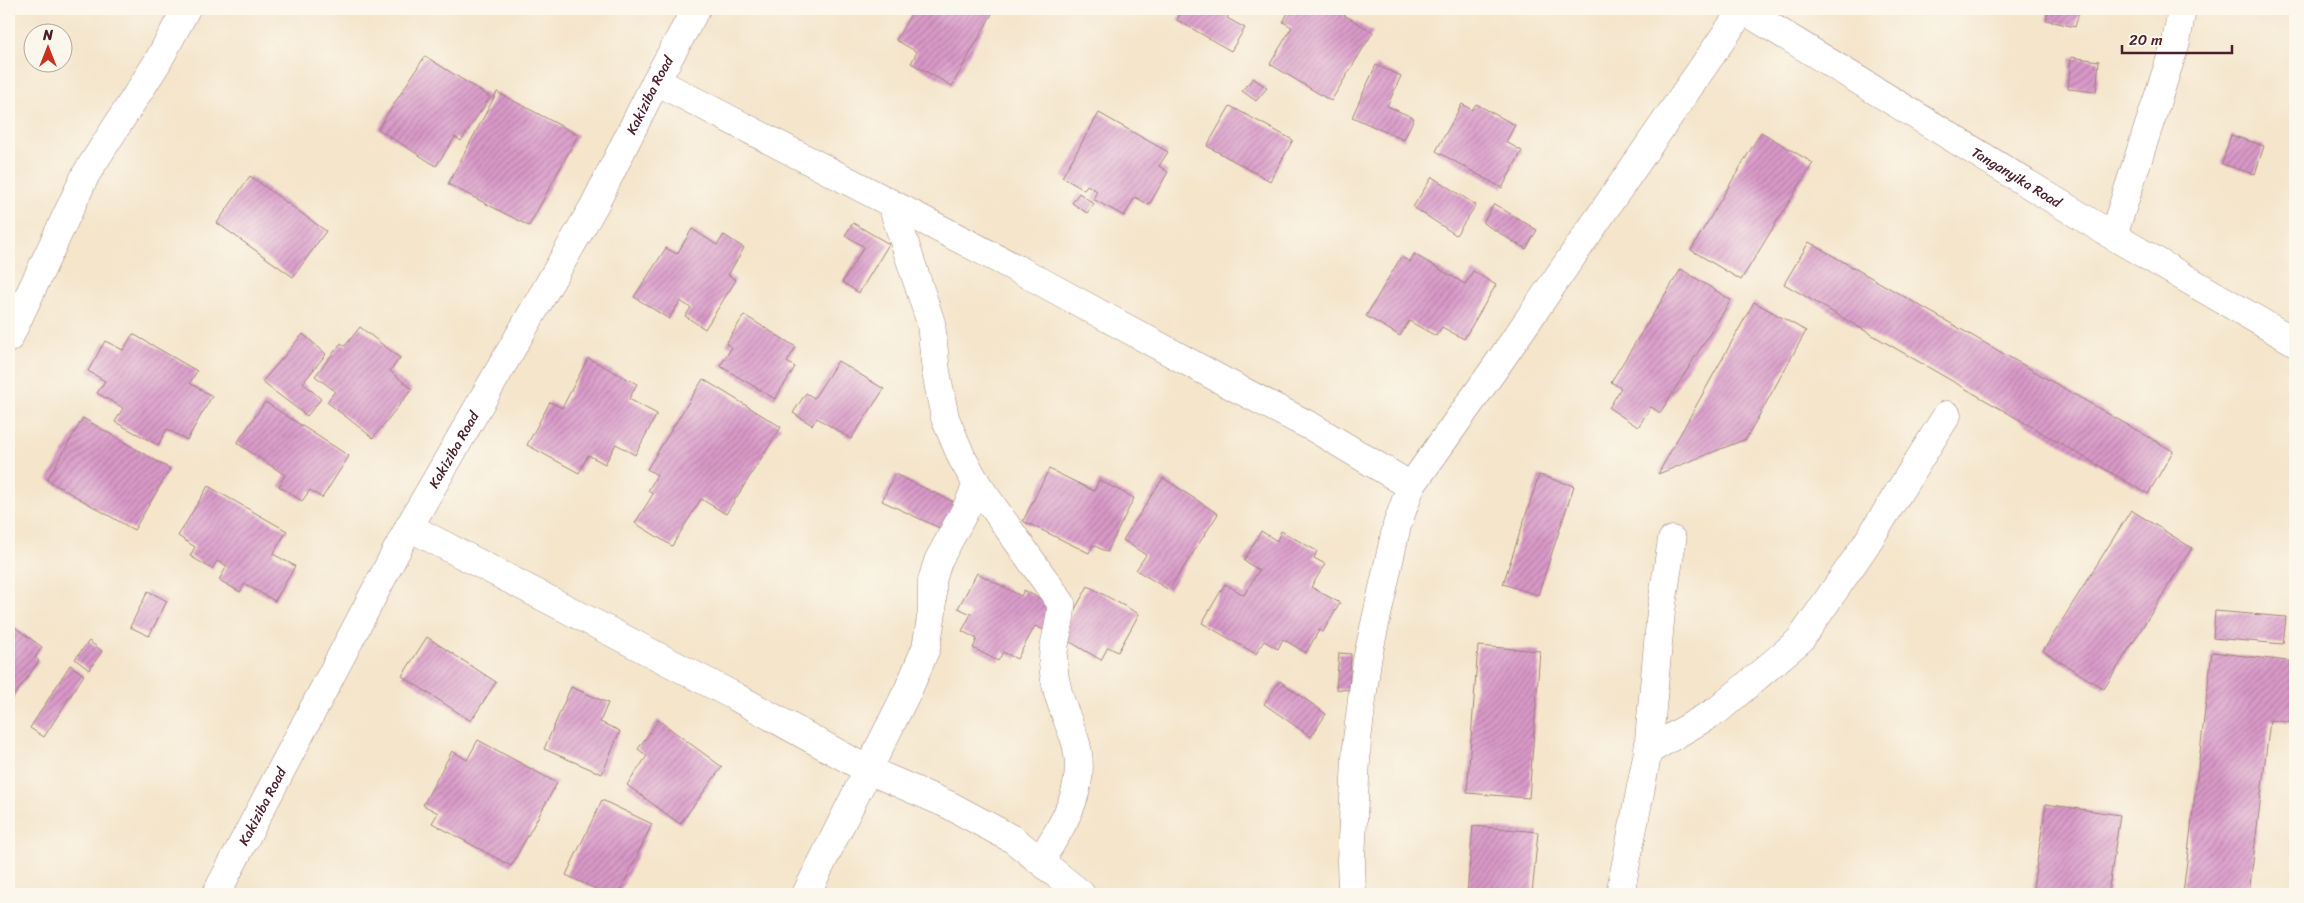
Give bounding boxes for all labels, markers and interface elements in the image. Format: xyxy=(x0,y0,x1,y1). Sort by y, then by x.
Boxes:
north arrow xyxy=(22,22,72,72)
scale bar xyxy=(2122,22,2232,54)
text: N xyxy=(42,23,53,48)
text: 20 m xyxy=(2129,27,2163,53)
street label: Kakiziba Road xyxy=(619,50,681,139)
street label: Tanganyika Road xyxy=(1966,140,2068,216)
street label: Kakiziba Road xyxy=(422,405,487,493)
street label: Kakiziba Road xyxy=(232,761,294,850)

